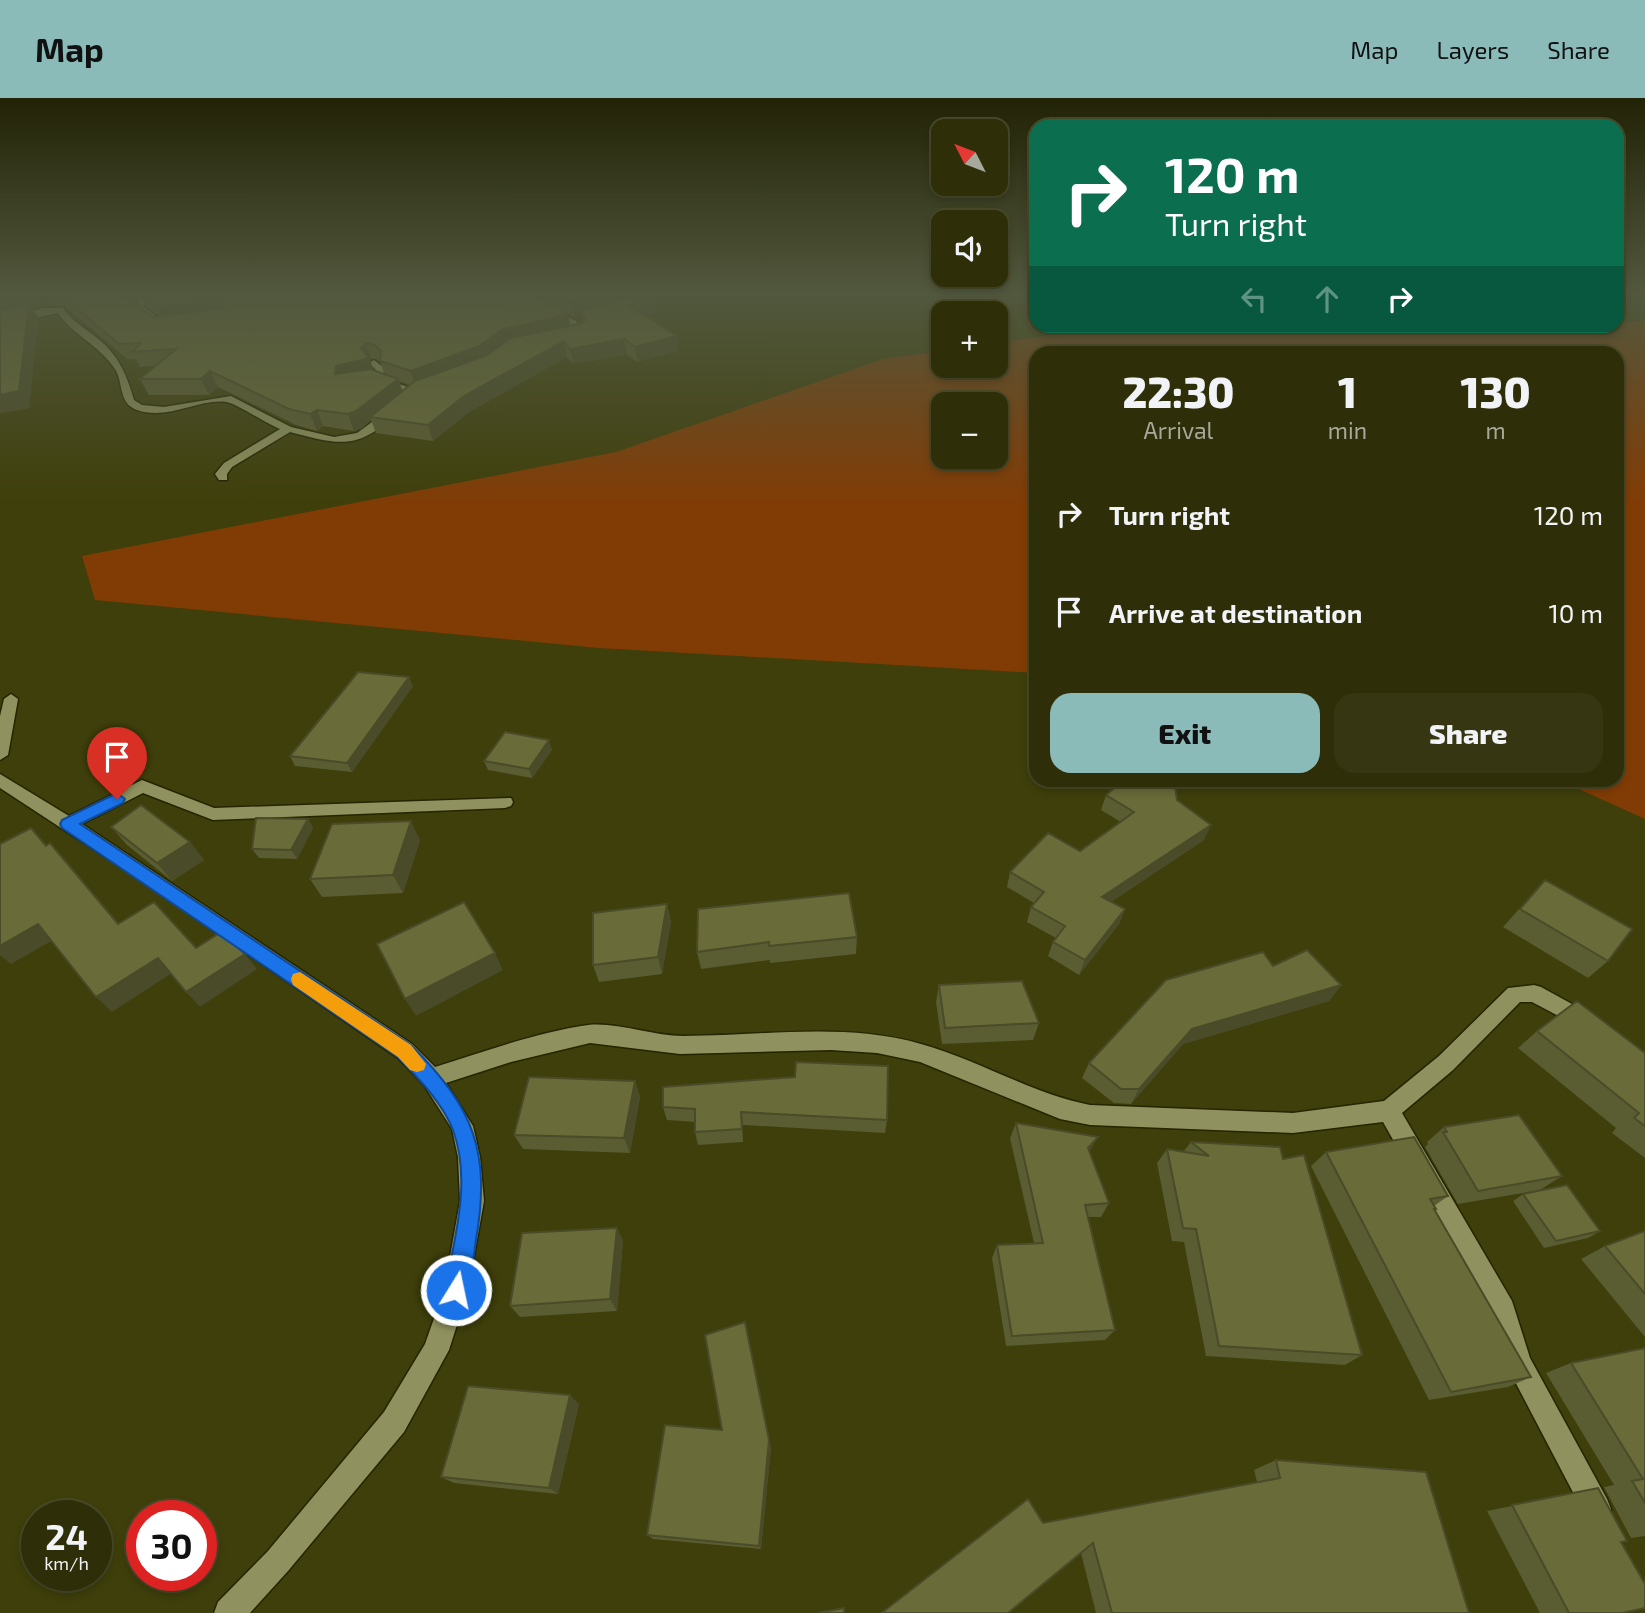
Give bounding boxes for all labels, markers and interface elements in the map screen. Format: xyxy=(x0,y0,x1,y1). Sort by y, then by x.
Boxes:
text: Map xyxy=(35,29,104,69)
text: Map xyxy=(1350,35,1398,64)
text: Layers xyxy=(1436,35,1509,64)
text: Share xyxy=(1547,35,1610,64)
north arrow xyxy=(931,119,1008,196)
map controls xyxy=(931,119,1008,469)
text: 120 m xyxy=(1165,144,1299,203)
icon: right xyxy=(1050,147,1141,238)
text: Turn right xyxy=(1165,204,1307,242)
button: sound xyxy=(931,210,1008,287)
icon: left xyxy=(1235,280,1273,318)
icon: ahead xyxy=(1308,280,1346,318)
icon: right xyxy=(1381,280,1419,318)
button: + xyxy=(931,301,1008,378)
text: 22:30 xyxy=(1122,366,1234,416)
text: 1 xyxy=(1338,366,1357,416)
text: 130 xyxy=(1460,366,1531,416)
button: − xyxy=(931,392,1008,469)
text: Arrival xyxy=(1143,416,1213,444)
text: min xyxy=(1328,416,1367,444)
text: m xyxy=(1485,416,1506,444)
icon: right xyxy=(1050,495,1088,533)
text: Turn right xyxy=(1109,499,1230,530)
text: 120 m xyxy=(1534,499,1603,530)
icon: arrive xyxy=(1050,593,1088,631)
text: Arrive at destination xyxy=(1109,597,1362,628)
text: 10 m xyxy=(1548,597,1603,628)
button: Exit xyxy=(1050,693,1320,773)
button: Share xyxy=(1334,693,1603,773)
pin xyxy=(87,727,147,799)
icon: arrive xyxy=(98,738,136,776)
position arrow xyxy=(419,1253,493,1327)
speed limit sign: 30 xyxy=(126,1500,217,1591)
text: 24 xyxy=(45,1515,88,1557)
text: km/h xyxy=(44,1552,89,1574)

